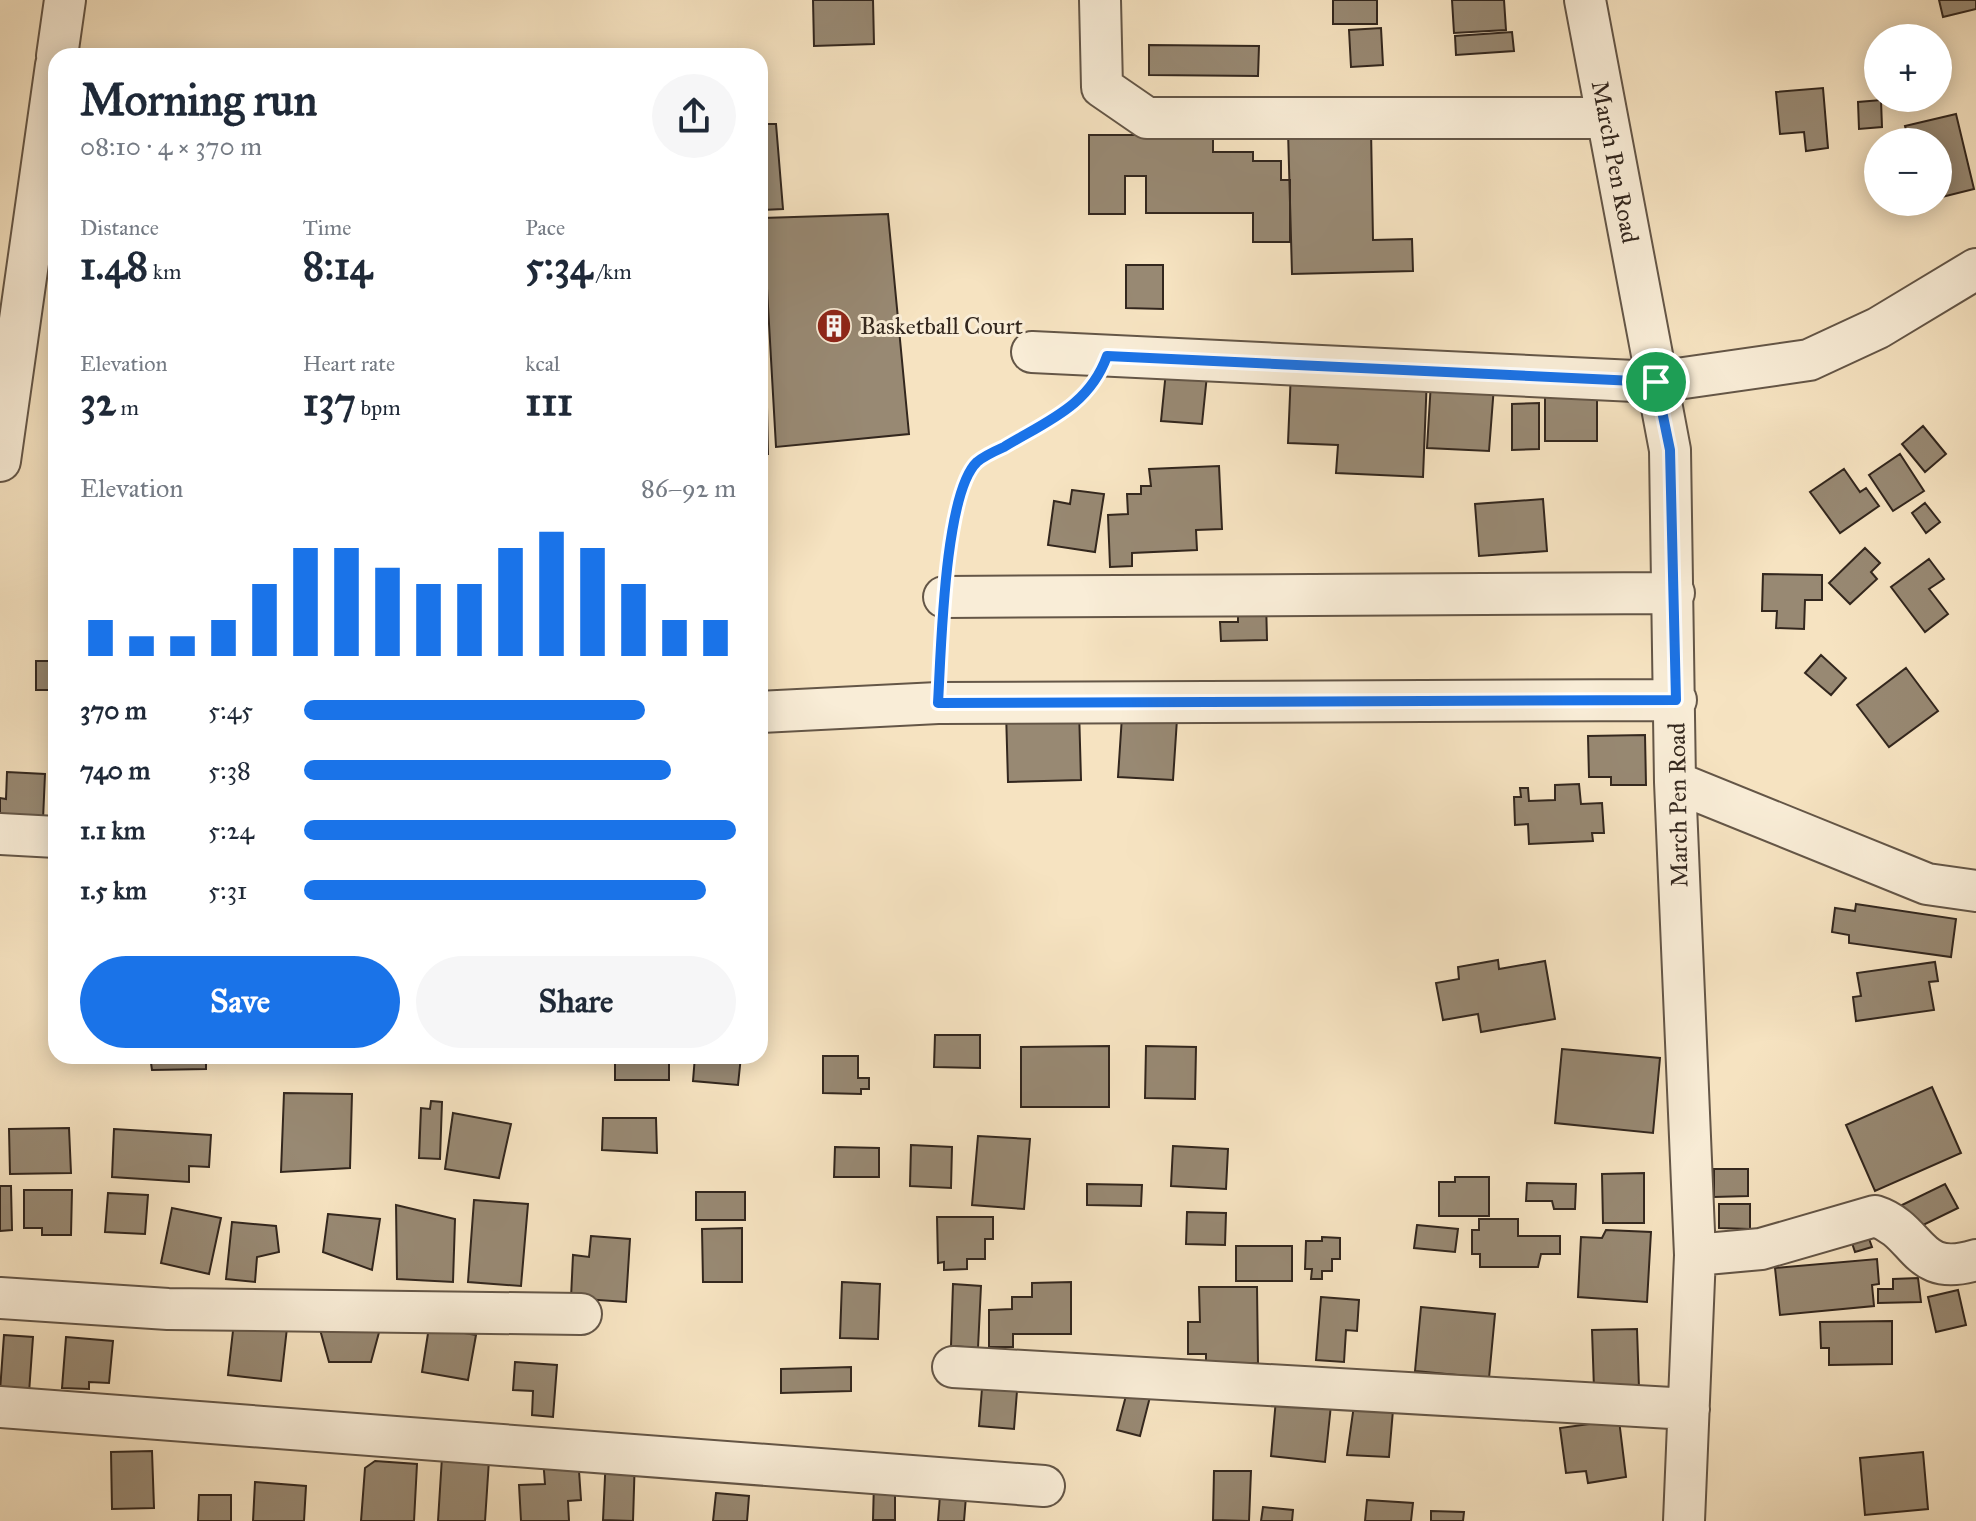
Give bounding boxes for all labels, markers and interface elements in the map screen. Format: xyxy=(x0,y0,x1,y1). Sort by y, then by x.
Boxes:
map controls xyxy=(1864,24,1952,216)
button: + xyxy=(1864,24,1952,112)
text: Morning run xyxy=(80,73,317,127)
button: share xyxy=(652,74,736,158)
street label: March Pen Road xyxy=(1585,78,1645,246)
button: − xyxy=(1864,128,1952,216)
text: 08:10 · 4 × 370 m xyxy=(80,130,262,162)
text: Distance xyxy=(80,214,159,241)
text: Time xyxy=(303,214,351,241)
text: Pace xyxy=(525,214,565,241)
text: 1.48 xyxy=(80,241,148,290)
text: 8:14 xyxy=(303,241,372,290)
text: 5:34 xyxy=(525,241,592,290)
text: km xyxy=(148,258,182,285)
text: /km xyxy=(592,258,632,285)
building icon: Basketball Court xyxy=(815,307,853,345)
place label: Basketball Court xyxy=(860,311,1023,341)
pin xyxy=(1622,348,1690,416)
text: Elevation xyxy=(80,350,167,377)
text: Heart rate xyxy=(303,350,395,377)
text: kcal xyxy=(525,350,560,377)
icon: arrive xyxy=(1634,360,1678,404)
text: 32 xyxy=(80,377,116,426)
text: 137 xyxy=(303,377,356,426)
text: 111 xyxy=(525,377,573,426)
text: m xyxy=(116,394,139,421)
text: bpm xyxy=(356,394,401,421)
text: Elevation xyxy=(80,472,183,504)
text: 86–92 m xyxy=(641,472,736,504)
text: 370 m xyxy=(80,694,147,726)
text: 5:45 xyxy=(208,694,253,726)
street label: March Pen Road xyxy=(1662,722,1694,888)
text: 740 m xyxy=(80,754,150,786)
text: 5:38 xyxy=(208,754,251,786)
text: 1.1 km xyxy=(80,814,145,846)
text: 5:24 xyxy=(208,814,254,846)
text: 1.5 km xyxy=(80,874,147,906)
text: 5:31 xyxy=(208,874,247,906)
button: Save xyxy=(80,956,400,1048)
button: Share xyxy=(416,956,736,1048)

